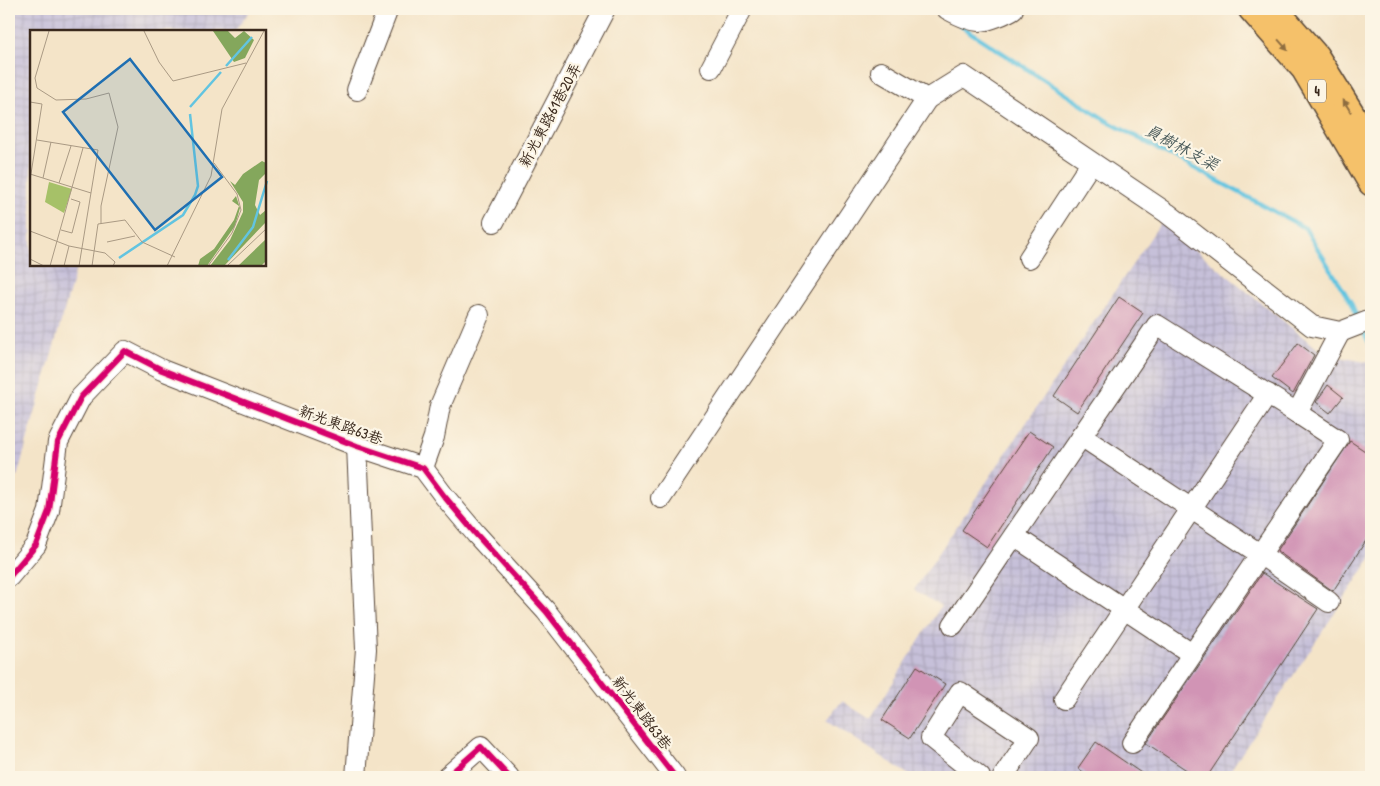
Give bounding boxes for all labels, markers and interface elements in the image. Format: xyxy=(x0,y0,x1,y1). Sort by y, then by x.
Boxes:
inset map xyxy=(30,30,266,266)
one-way arrow xyxy=(1277,39,1289,51)
street label: 新光東路61巷20弄 xyxy=(513,59,586,171)
road number: 4 xyxy=(1308,80,1326,102)
one-way arrow xyxy=(1342,99,1351,112)
water label: 員樹林支渠 xyxy=(1142,119,1224,176)
street label: 新光東路63巷 xyxy=(296,400,386,449)
street label: 新光東路63巷 xyxy=(608,671,677,754)

